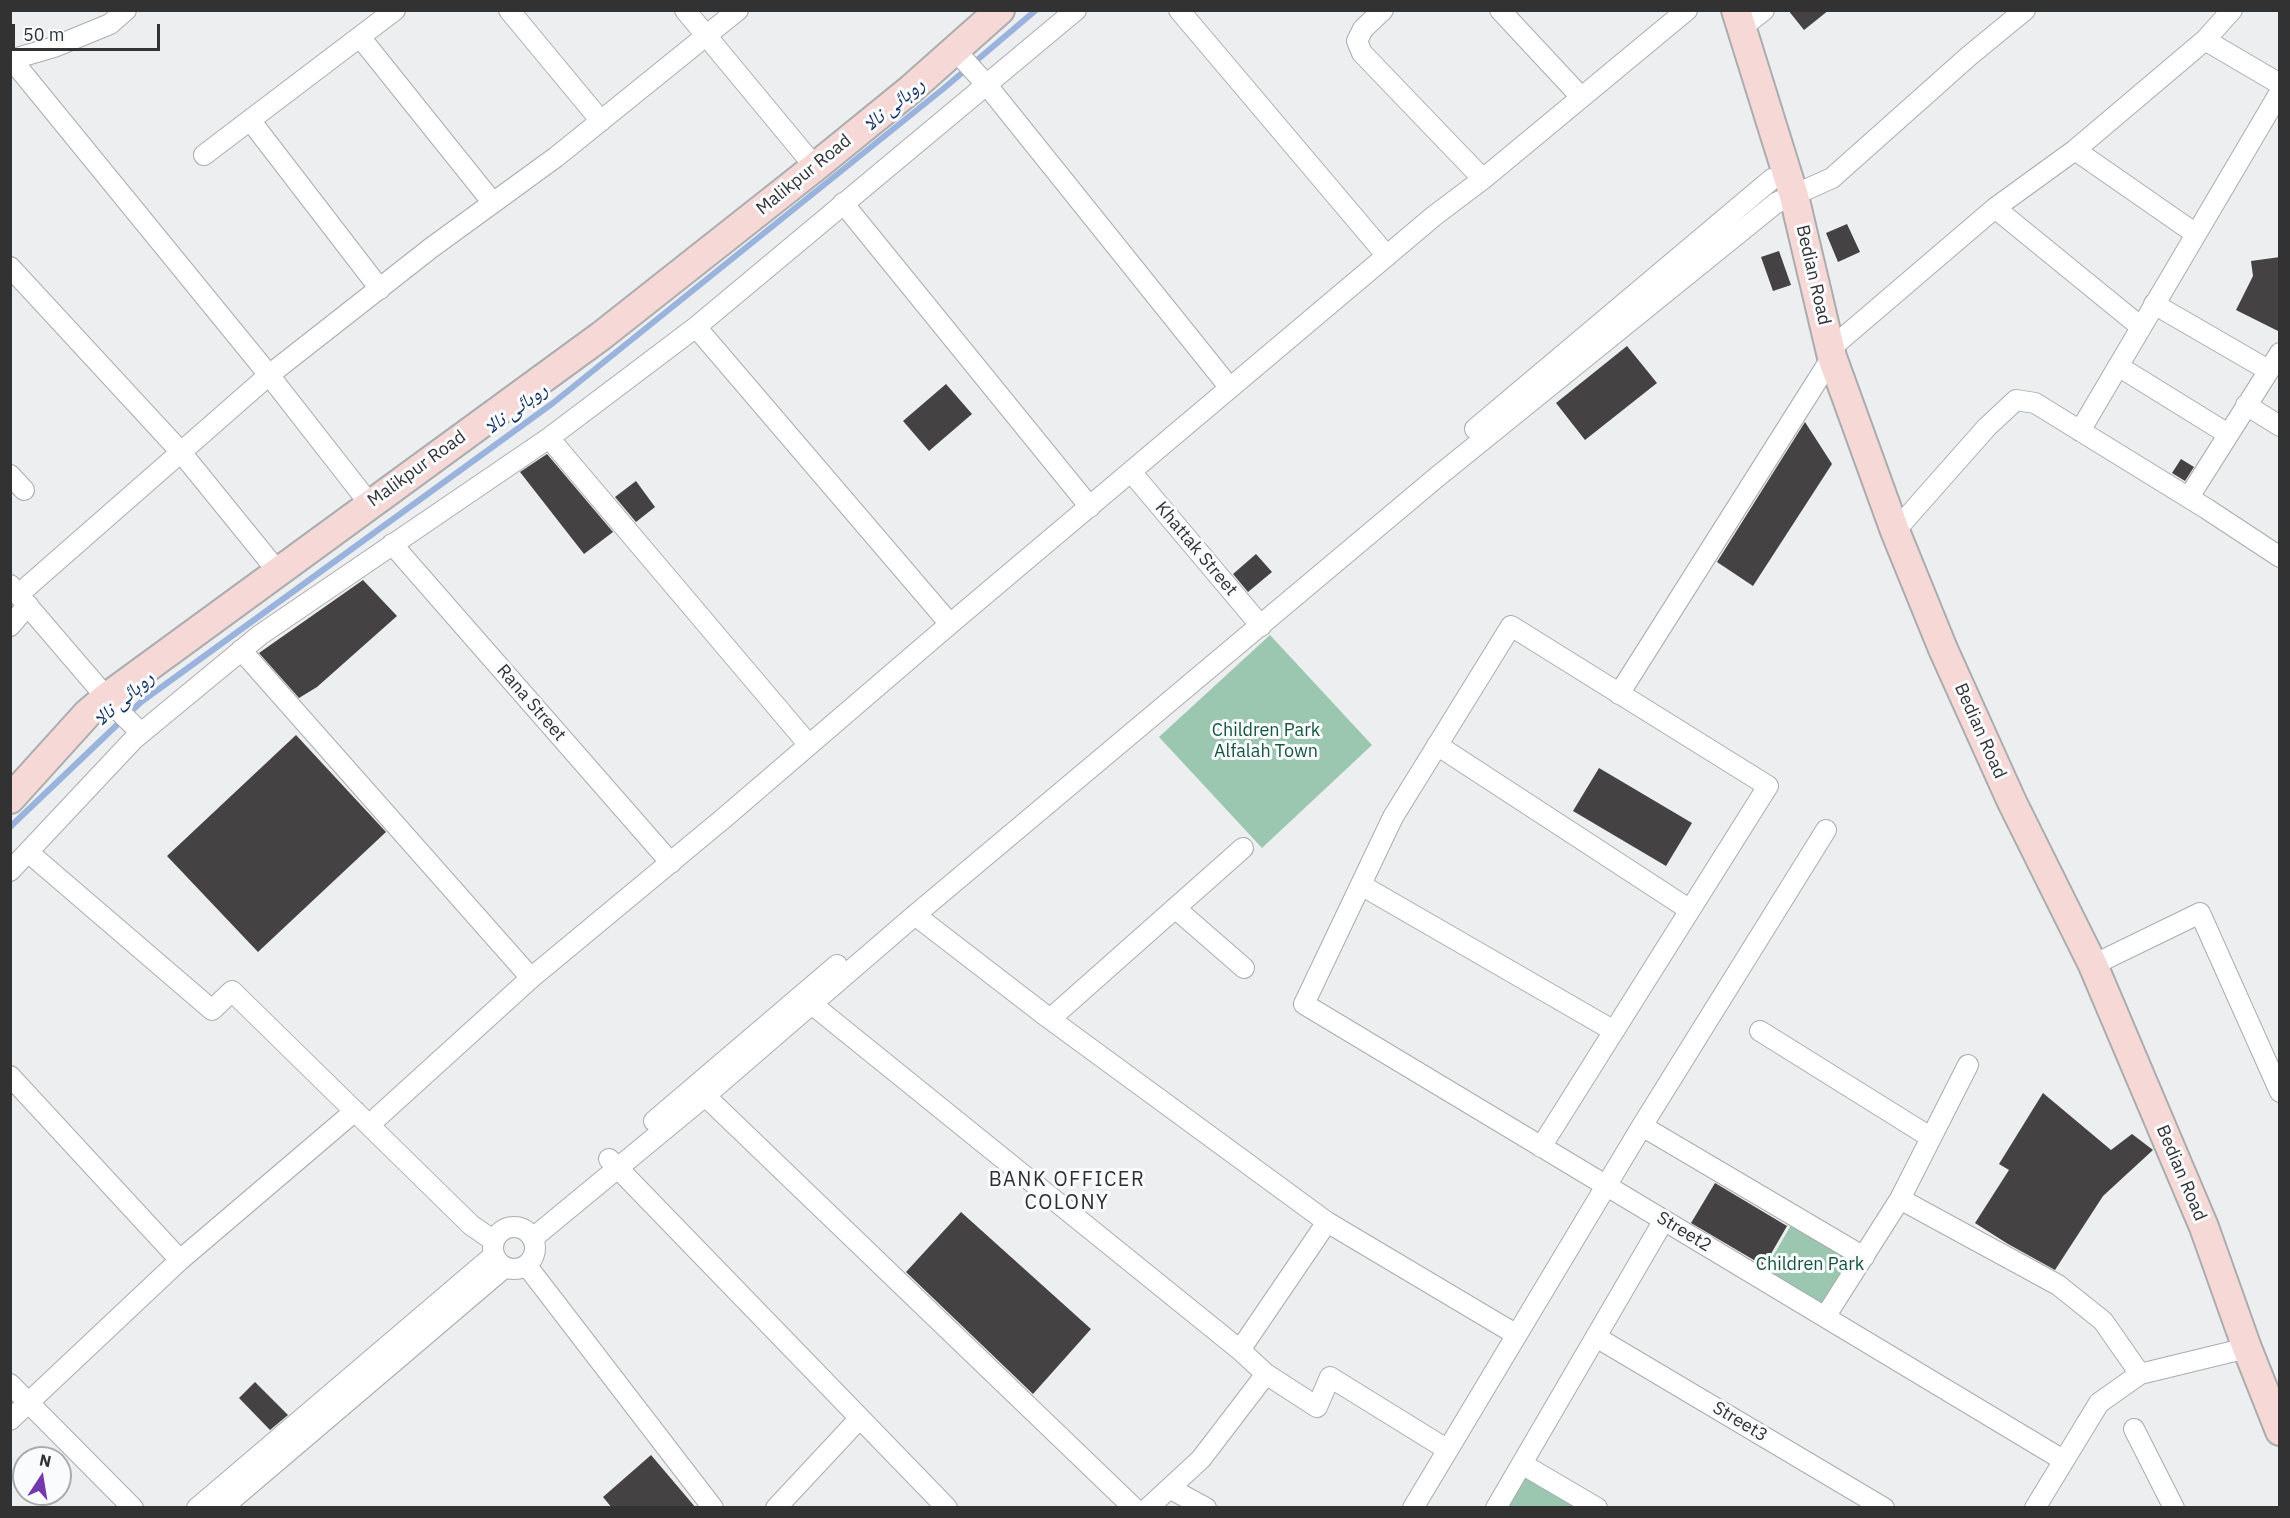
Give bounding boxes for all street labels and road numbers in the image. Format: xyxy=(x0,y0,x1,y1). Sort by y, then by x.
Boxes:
street label: Malikpur Road xyxy=(752,130,856,220)
street label: Bedian Road xyxy=(1791,223,1835,327)
street label: Malikpur Road xyxy=(364,426,470,512)
street label: Khattak Street xyxy=(1150,497,1242,601)
street label: Rana Street xyxy=(492,660,570,746)
street label: Bedian Road xyxy=(1949,680,2011,782)
street label: Bedian Road xyxy=(2151,1122,2211,1224)
street label: Street2 xyxy=(1653,1207,1715,1257)
street label: Street3 xyxy=(1709,1397,1771,1447)

